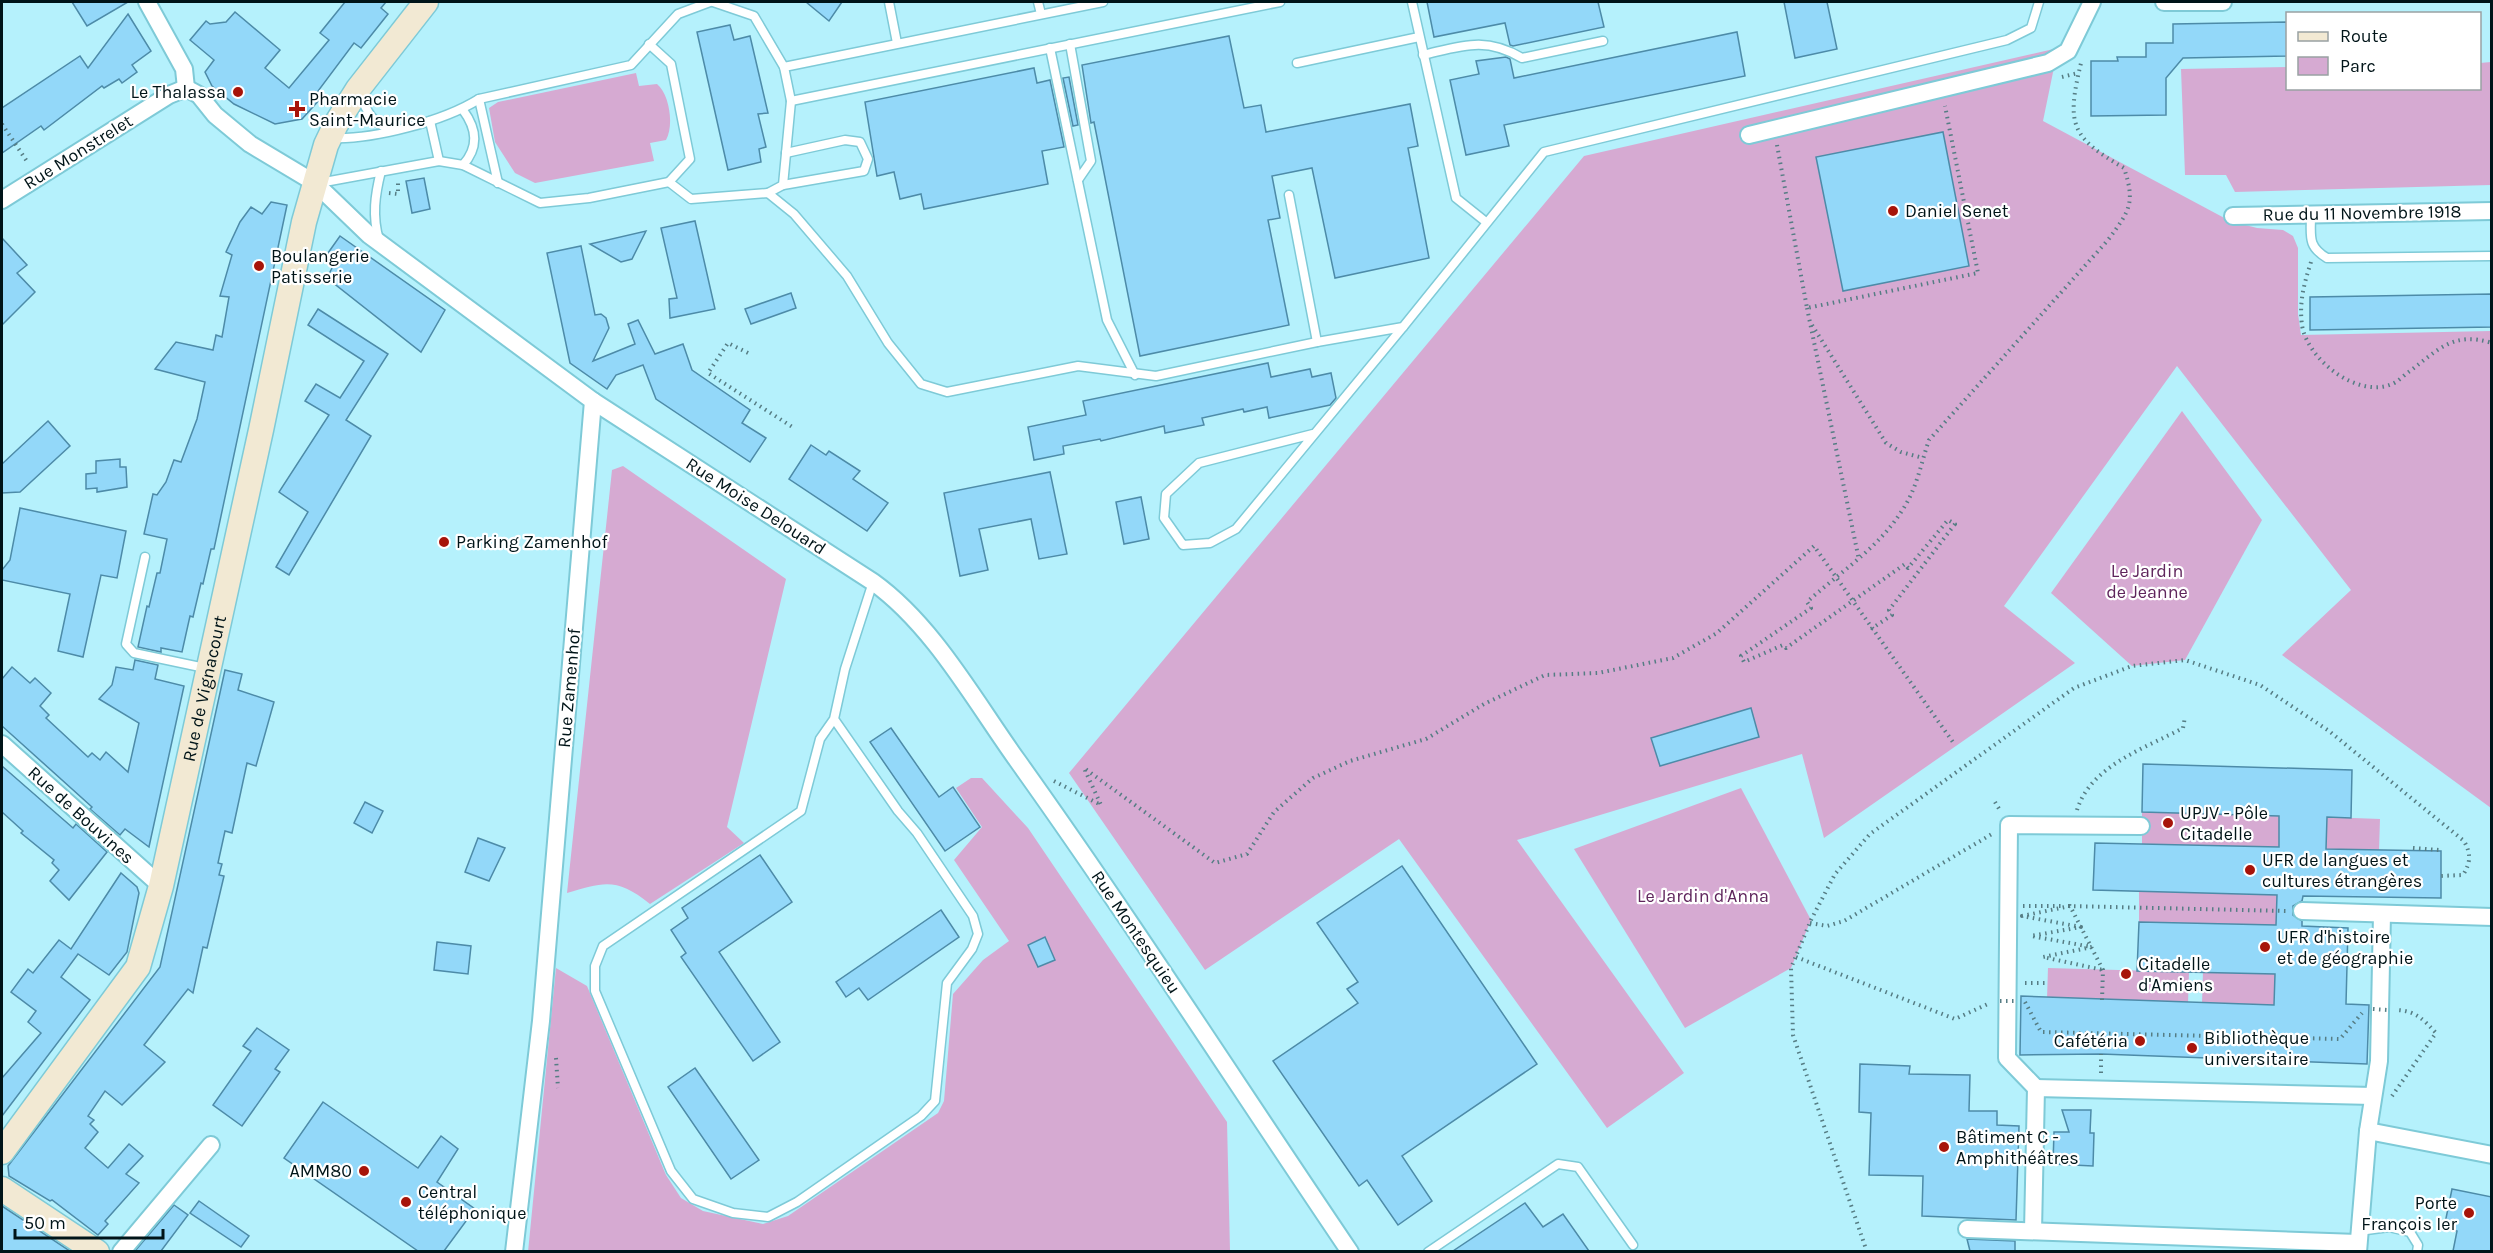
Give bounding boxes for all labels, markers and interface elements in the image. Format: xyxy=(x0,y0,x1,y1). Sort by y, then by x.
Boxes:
legend xyxy=(2286,12,2481,90)
text: Route xyxy=(2340,25,2388,47)
text: Parc xyxy=(2340,55,2376,77)
place label: Le Thalassa xyxy=(131,81,226,103)
marker: Le Thalassa xyxy=(231,85,245,99)
place label: Pharmacie Saint-Maurice xyxy=(309,88,426,131)
marker: Pharmacie Saint-Maurice xyxy=(290,102,304,116)
street label: Rue Monstrelet xyxy=(19,110,137,194)
place label: Daniel Senet xyxy=(1905,200,2009,222)
street label: Rue du 11 Novembre 1918 xyxy=(2262,200,2462,226)
marker: Daniel Senet xyxy=(1886,204,1900,218)
place label: Boulangerie Patisserie xyxy=(271,245,369,288)
marker: Boulangerie Patisserie xyxy=(252,259,266,273)
street label: Rue Moise Delouard xyxy=(682,452,830,560)
place label: Parking Zamenhof xyxy=(456,531,608,553)
marker: Parking Zamenhof xyxy=(437,535,451,549)
park label: Le Jardin de Jeanne xyxy=(2106,560,2188,603)
street label: Rue de Vignacourt xyxy=(178,613,231,764)
street label: Rue Zamenhof xyxy=(553,627,585,749)
street label: Rue de Bouvines xyxy=(23,761,139,869)
place label: UPJV - Pôle Citadelle xyxy=(2180,802,2268,845)
marker: UPJV - Pôle Citadelle xyxy=(2161,816,2175,830)
place label: UFR de langues et cultures étrangères xyxy=(2262,849,2422,892)
marker: UFR de langues et cultures étrangères xyxy=(2243,863,2257,877)
street label: Rue Montesquieu xyxy=(1087,866,1185,998)
park label: Le Jardin d'Anna xyxy=(1637,885,1769,907)
place label: UFR d'histoire et de géographie xyxy=(2277,926,2413,969)
marker: UFR d'histoire et de géographie xyxy=(2258,940,2272,954)
place label: Citadelle d'Amiens xyxy=(2138,953,2213,996)
marker: Citadelle d'Amiens xyxy=(2119,967,2133,981)
place label: Bibliothèque universitaire xyxy=(2204,1027,2309,1070)
place label: Cafétéria xyxy=(2054,1030,2128,1052)
marker: Cafétéria xyxy=(2133,1034,2147,1048)
marker: Bibliothèque universitaire xyxy=(2185,1041,2199,1055)
place label: Bâtiment C - Amphithéâtres xyxy=(1956,1126,2079,1169)
marker: Bâtiment C - Amphithéâtres xyxy=(1937,1140,1951,1154)
place label: AMM80 xyxy=(289,1160,352,1182)
marker: AMM80 xyxy=(357,1164,371,1178)
place label: Central téléphonique xyxy=(418,1181,526,1224)
place label: Porte François Ier xyxy=(2361,1192,2457,1235)
marker: Central téléphonique xyxy=(399,1195,413,1209)
scale bar xyxy=(15,1202,164,1240)
marker: Porte François Ier xyxy=(2462,1206,2476,1220)
text: 50 m xyxy=(24,1212,66,1234)

